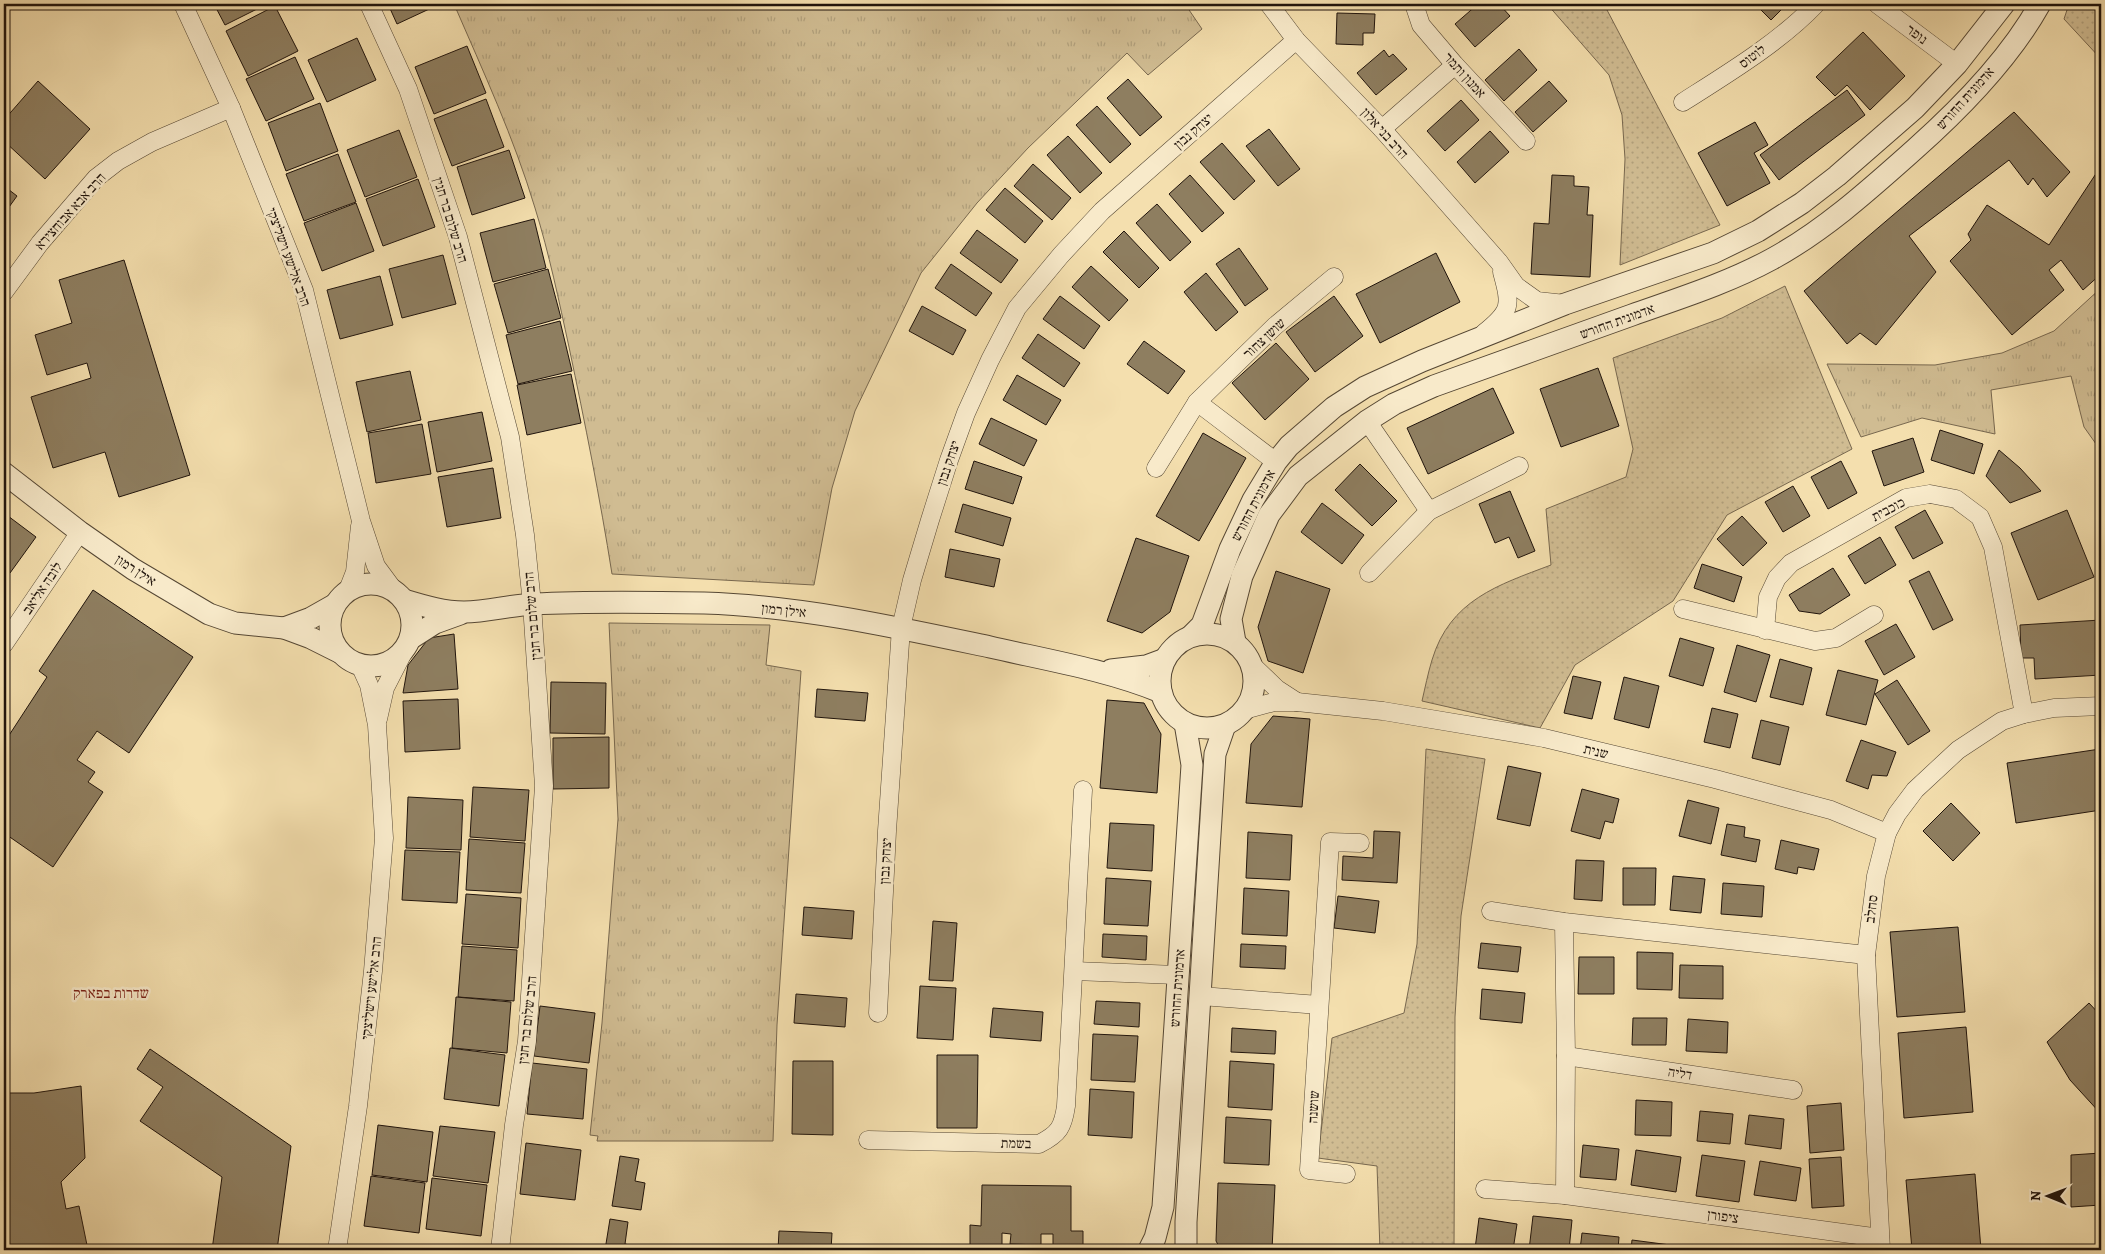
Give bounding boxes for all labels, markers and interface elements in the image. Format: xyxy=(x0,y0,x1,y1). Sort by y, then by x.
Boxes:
street label: נופר xyxy=(1902,20,1931,49)
street label: לוטוס xyxy=(1735,40,1770,73)
street label: אמנון ותמר xyxy=(1439,48,1490,102)
street label: אדמונית החורש xyxy=(1932,63,1999,134)
street label: הרב בני אלון xyxy=(1357,104,1413,163)
street label: יצחק נבון xyxy=(1170,109,1217,154)
street label: הרב אבא אבוחצירא xyxy=(31,169,110,254)
street label: הרב שלום בר חנין xyxy=(428,175,473,265)
street label: הרב אלישע וישליצקי xyxy=(262,205,315,309)
street label: אדמונית החורש xyxy=(1577,299,1657,344)
street label: שושן צחור xyxy=(1239,313,1290,363)
street label: יצחק נבון xyxy=(932,438,965,488)
street label: אדמונית החורש xyxy=(1227,466,1280,544)
street label: כוכבית xyxy=(1868,493,1908,526)
street label: אילן רמון xyxy=(112,550,160,591)
street label: לובה אליאב xyxy=(18,558,67,618)
street label: הרב שלום בר חנין xyxy=(519,571,546,661)
street label: אילן רמון xyxy=(760,599,807,622)
street label: שנית xyxy=(1582,739,1611,764)
street label: יצחק נבון xyxy=(875,837,896,885)
street label: סחלב xyxy=(1860,894,1883,924)
street label: הרב אלישע וישליצקי xyxy=(357,935,386,1041)
street label: אדמונית החורש xyxy=(1165,948,1190,1028)
street label: הרב שלום בר חנין xyxy=(513,975,542,1065)
district label: שדרות בפארק xyxy=(73,983,149,1003)
street label: דליה xyxy=(1666,1062,1693,1085)
street label: שושנה xyxy=(1303,1090,1324,1124)
street label: בשמת xyxy=(1000,1134,1032,1153)
north arrow xyxy=(2022,1172,2072,1222)
text: N xyxy=(2026,1191,2045,1201)
street label: ציפורן xyxy=(1706,1205,1740,1228)

